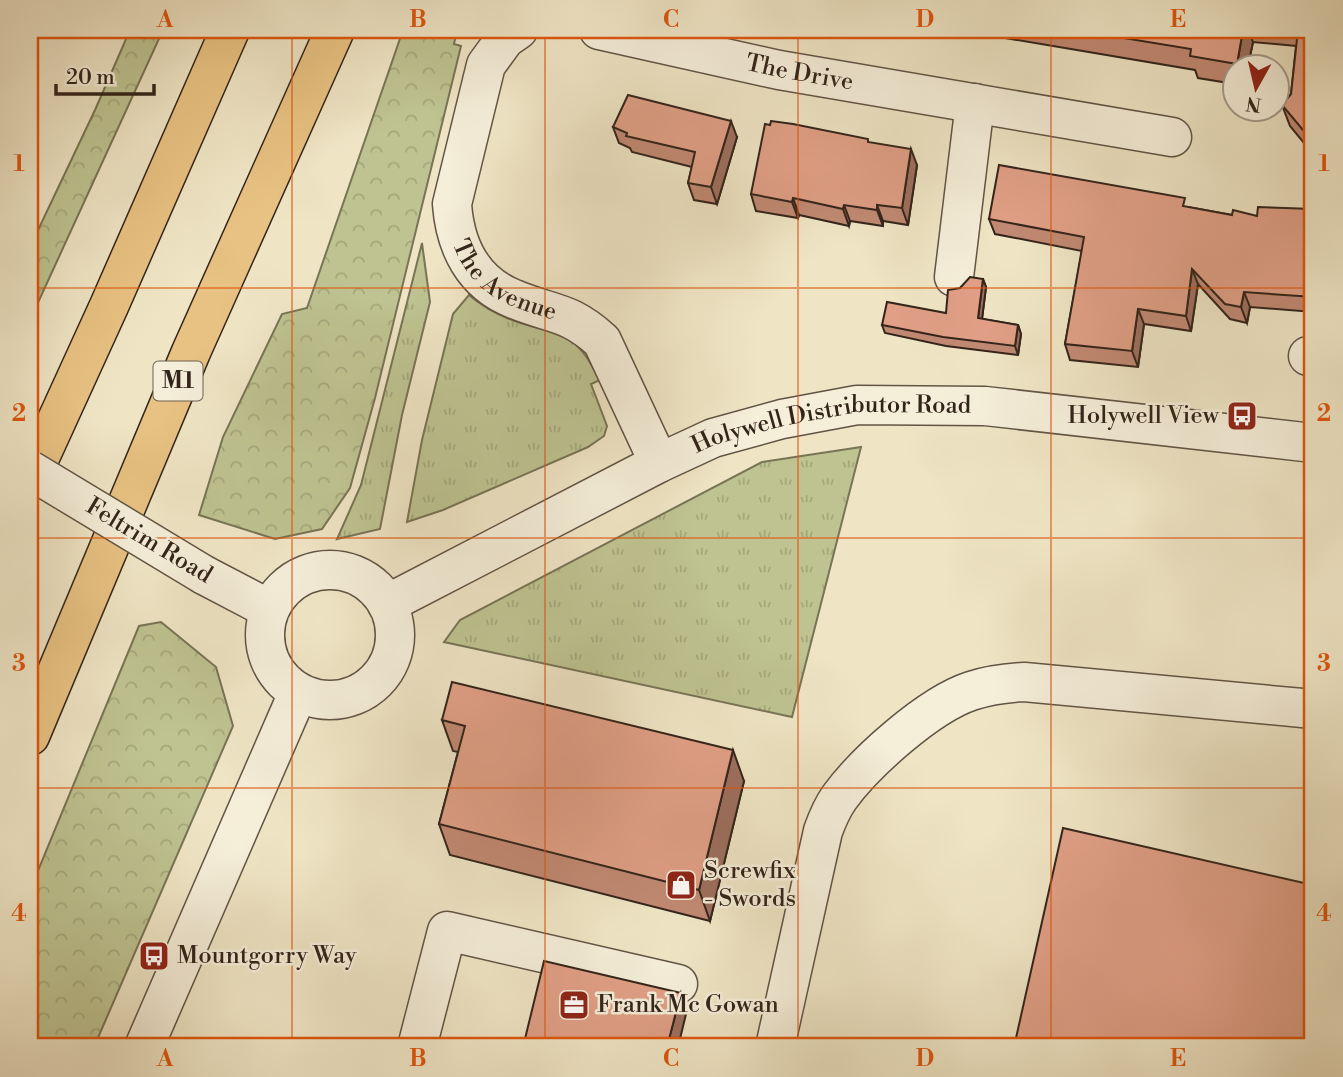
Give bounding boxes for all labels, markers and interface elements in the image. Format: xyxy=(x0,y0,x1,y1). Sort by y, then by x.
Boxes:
text: A xyxy=(156,6,174,34)
text: B xyxy=(409,6,427,34)
text: C xyxy=(663,6,679,34)
text: D xyxy=(916,6,934,34)
text: E xyxy=(1170,6,1186,34)
street label: The Drive xyxy=(743,48,856,97)
scale bar xyxy=(56,52,154,96)
north arrow xyxy=(1220,52,1290,122)
text: 20 m xyxy=(66,65,115,91)
text: N xyxy=(1245,91,1263,117)
text: 1 xyxy=(13,150,25,178)
text: 1 xyxy=(1318,150,1330,178)
street label: The Avenue xyxy=(445,235,560,327)
road number: M1 xyxy=(154,362,202,400)
street label: Holywell Distributor Road xyxy=(687,390,972,461)
bus stop icon: Holywell View xyxy=(1225,399,1259,433)
text: 2 xyxy=(12,400,26,428)
text: 2 xyxy=(1317,400,1331,428)
place label: Holywell View xyxy=(1067,401,1221,431)
street label: Feltrim Road xyxy=(80,492,218,591)
text: 3 xyxy=(12,650,26,678)
text: 3 xyxy=(1317,650,1331,678)
place label: Screwfix - Swords xyxy=(704,856,796,914)
shop icon: Screwfix - Swords xyxy=(664,868,698,902)
text: 4 xyxy=(11,900,27,928)
text: 4 xyxy=(1316,900,1332,928)
bus stop icon: Mountgorry Way xyxy=(137,939,171,973)
place label: Mountgorry Way xyxy=(177,941,357,971)
office icon: Frank Mc Gowan xyxy=(557,988,591,1022)
place label: Frank Mc Gowan xyxy=(597,990,779,1020)
text: A xyxy=(156,1045,174,1073)
text: B xyxy=(409,1045,427,1073)
text: C xyxy=(663,1045,679,1073)
text: D xyxy=(916,1045,934,1073)
text: E xyxy=(1170,1045,1186,1073)

